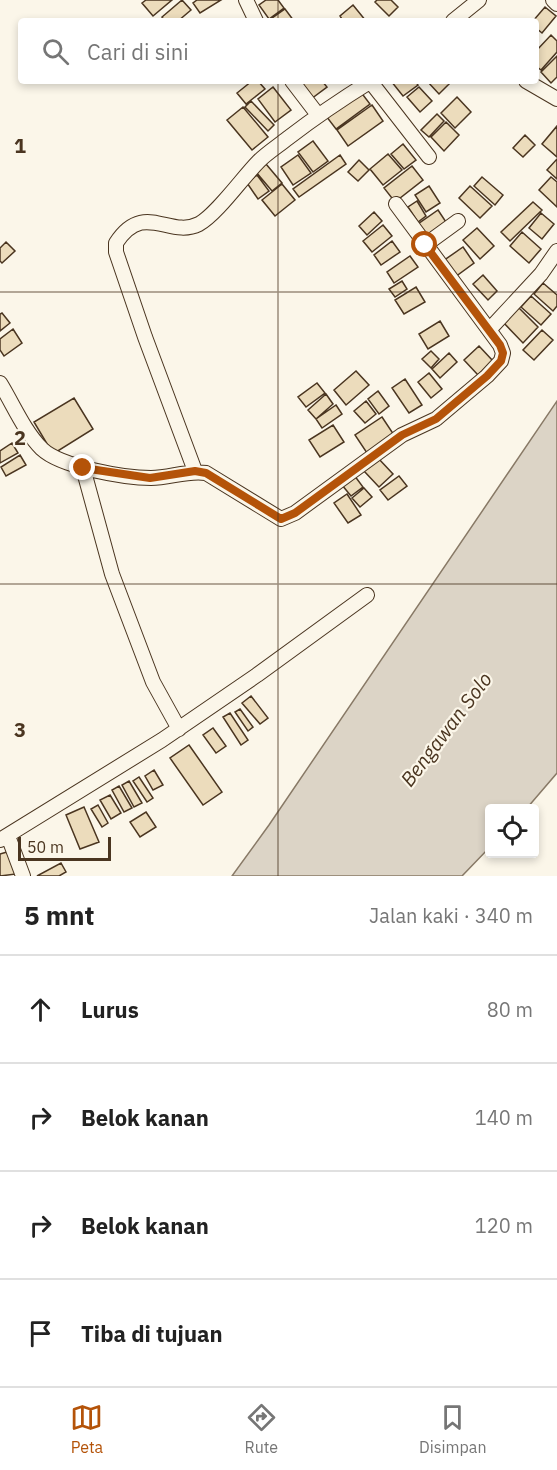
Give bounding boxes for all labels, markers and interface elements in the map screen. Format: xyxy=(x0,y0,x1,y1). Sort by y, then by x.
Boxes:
search box xyxy=(18,18,539,84)
icon: search xyxy=(39,35,72,68)
text: Cari di sini xyxy=(87,37,189,66)
text: 1 xyxy=(14,132,26,159)
route start xyxy=(411,231,437,257)
text: 2 xyxy=(14,424,26,451)
route end xyxy=(69,454,95,480)
water label: Bengawan Solo xyxy=(394,666,498,792)
text: 3 xyxy=(14,716,26,743)
map controls xyxy=(485,804,539,858)
button: locate xyxy=(485,804,539,858)
scale bar xyxy=(18,834,111,862)
text: 50 m xyxy=(27,837,64,857)
text: 5 mnt xyxy=(24,898,94,932)
text: Jalan kaki · 340 m xyxy=(369,902,533,929)
icon: ahead xyxy=(24,993,57,1026)
text: Lurus xyxy=(81,995,139,1024)
text: 80 m xyxy=(487,996,533,1023)
icon: right xyxy=(24,1101,57,1134)
text: Belok kanan xyxy=(81,1103,209,1132)
text: 140 m xyxy=(475,1104,533,1131)
icon: right xyxy=(24,1209,57,1242)
text: Belok kanan xyxy=(81,1211,209,1240)
text: 120 m xyxy=(475,1212,533,1239)
icon: arrive xyxy=(24,1317,57,1350)
text: Tiba di tujuan xyxy=(81,1319,223,1348)
tab: Peta xyxy=(70,1401,103,1457)
tab: Rute xyxy=(244,1401,278,1457)
tab: Disimpan xyxy=(419,1401,487,1457)

